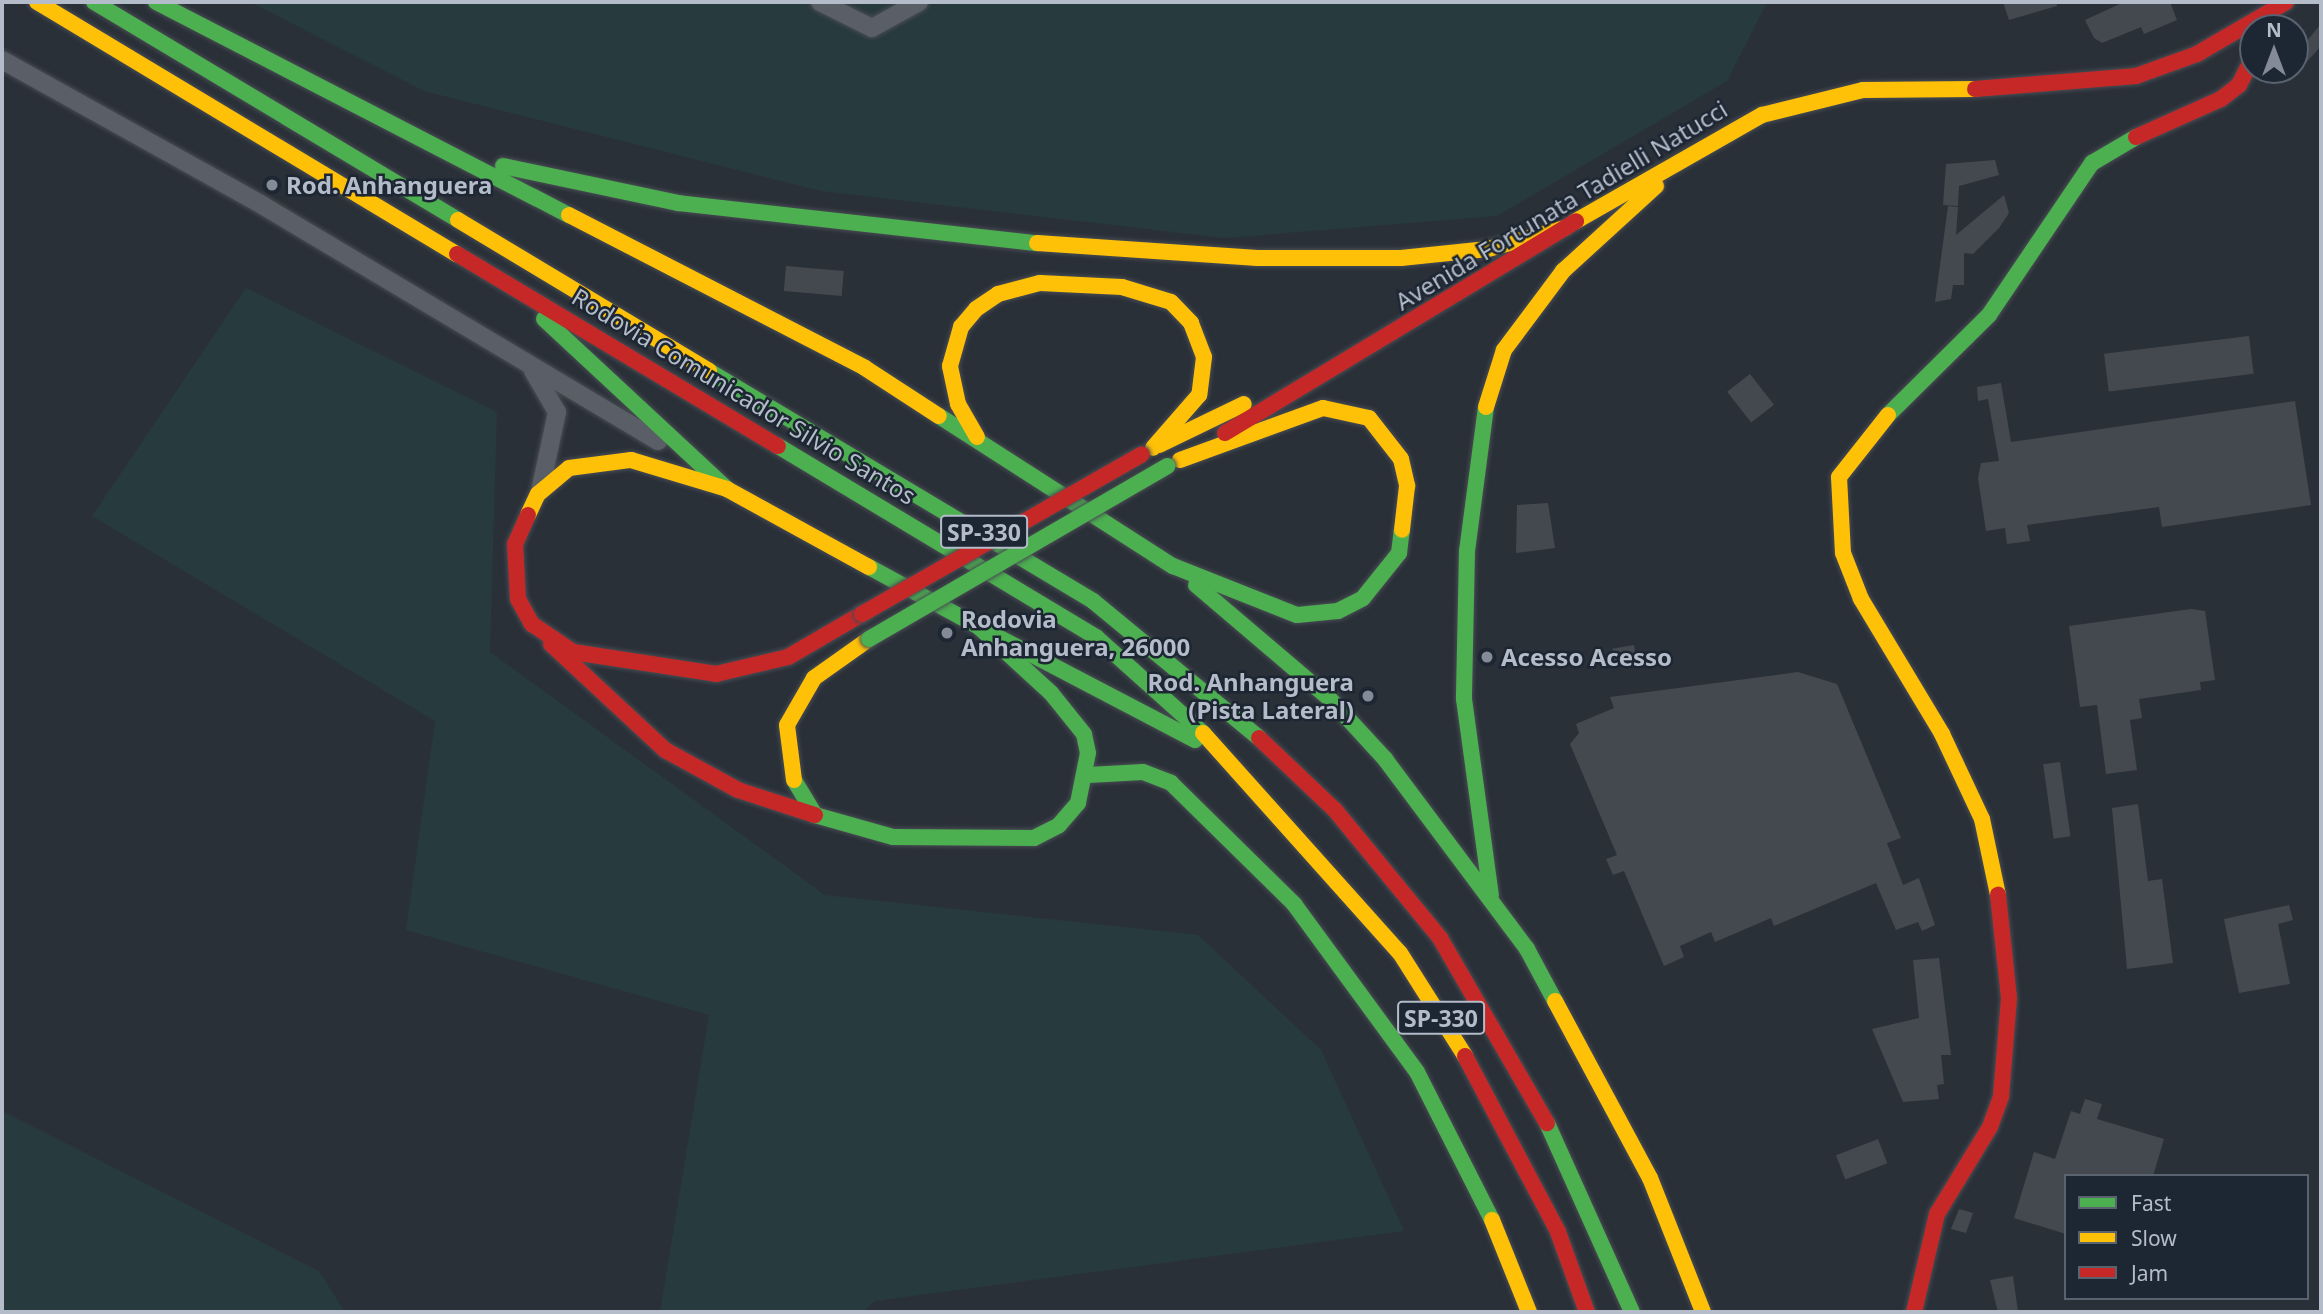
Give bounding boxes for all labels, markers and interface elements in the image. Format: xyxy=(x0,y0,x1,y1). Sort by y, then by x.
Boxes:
north arrow xyxy=(2239,14,2309,84)
text: N xyxy=(2266,17,2282,43)
street label: Avenida Fortunata Tadielli Natucci xyxy=(1390,94,1732,316)
place label: Rod. Anhanguera xyxy=(286,171,492,199)
marker: Rod. Anhanguera xyxy=(264,177,280,193)
street label: Rodovia Comunicador Silvio Santos xyxy=(567,282,921,510)
road number: SP-330 xyxy=(939,512,1030,552)
place label: Rodovia Anhanguera, 26000 xyxy=(961,605,1190,661)
marker: Rodovia Anhanguera, 26000 xyxy=(939,625,955,641)
place label: Acesso Acesso xyxy=(1501,643,1672,671)
marker: Acesso Acesso xyxy=(1479,649,1495,665)
place label: Rod. Anhanguera (Pista Lateral) xyxy=(1148,668,1354,724)
marker: Rod. Anhanguera (Pista Lateral) xyxy=(1360,688,1376,704)
road number: SP-330 xyxy=(1396,998,1486,1037)
legend xyxy=(2064,1174,2309,1300)
text: Fast xyxy=(2131,1189,2171,1217)
text: Slow xyxy=(2131,1224,2177,1252)
text: Jam xyxy=(2131,1259,2168,1287)

